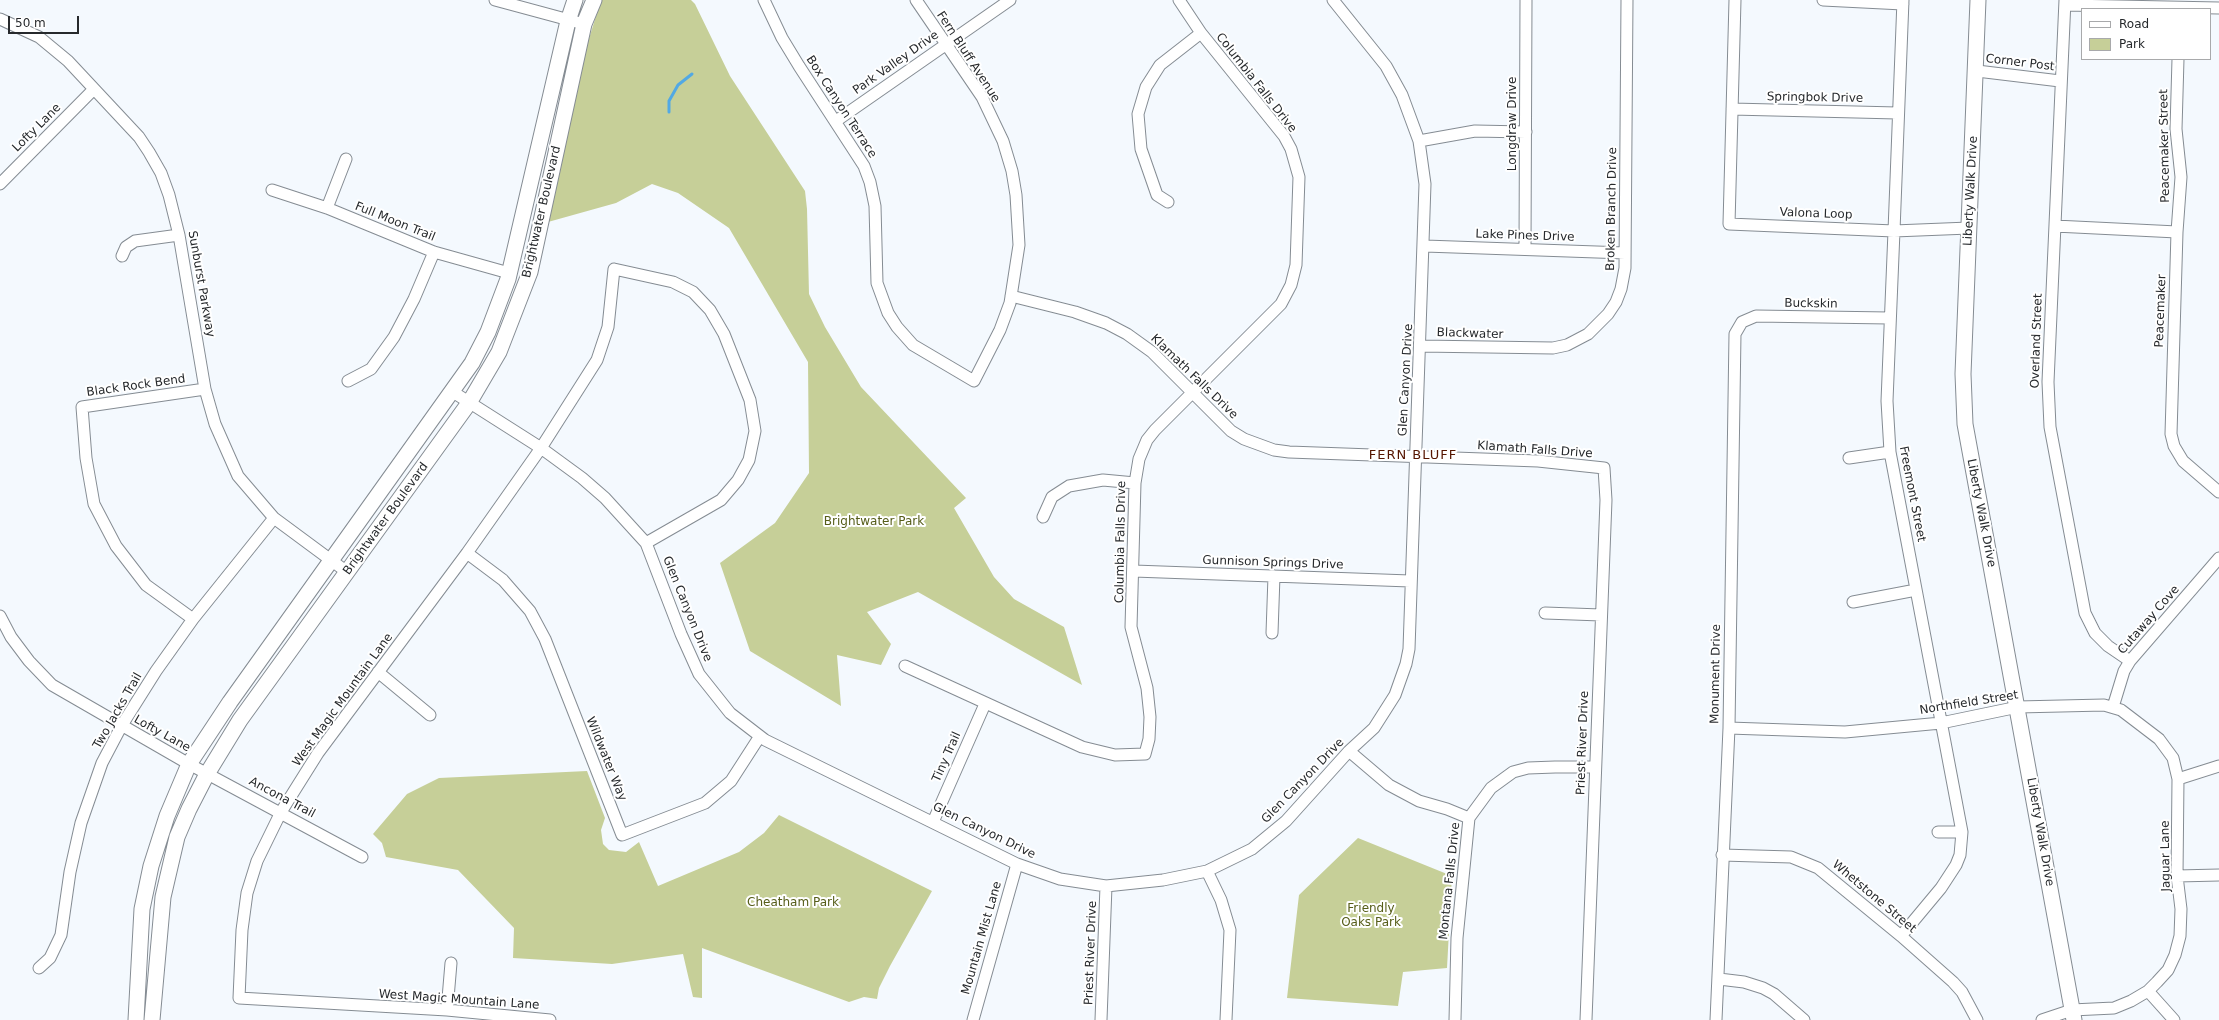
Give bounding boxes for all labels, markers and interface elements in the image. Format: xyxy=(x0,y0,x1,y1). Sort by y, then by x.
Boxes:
scale bar xyxy=(10,8,81,34)
legend xyxy=(2081,8,2211,60)
street label: Fern Bluff Avenue xyxy=(933,9,1003,105)
text: 50 m xyxy=(15,16,46,30)
text: Road xyxy=(2119,17,2149,31)
street label: Park Valley Drive xyxy=(850,28,942,98)
street label: Columbia Falls Drive xyxy=(1213,30,1299,136)
text: Park xyxy=(2119,37,2145,51)
street label: Corner Post xyxy=(1985,52,2055,74)
street label: Box Canyon Terrace xyxy=(803,53,879,161)
street label: Longdraw Drive xyxy=(1506,77,1520,171)
street label: Peacemaker Street xyxy=(2157,89,2173,203)
street label: Springbok Drive xyxy=(1767,90,1863,106)
street label: Lofty Lane xyxy=(10,101,64,155)
street label: Liberty Walk Drive xyxy=(1961,136,1981,246)
street label: Brightwater Boulevard xyxy=(520,145,564,279)
street label: Broken Branch Drive xyxy=(1604,147,1620,271)
street label: Full Moon Trail xyxy=(353,199,437,245)
street label: Valona Loop xyxy=(1779,206,1853,222)
street label: Lake Pines Drive xyxy=(1475,227,1575,245)
street label: Sunburst Parkway xyxy=(185,230,217,338)
street label: Peacemaker xyxy=(2153,274,2169,348)
street label: Overland Street xyxy=(2028,293,2046,389)
street label: Buckskin xyxy=(1784,296,1838,312)
street label: Glen Canyon Drive xyxy=(1396,323,1416,437)
street label: Blackwater xyxy=(1436,326,1504,342)
street label: Klamath Falls Drive xyxy=(1147,332,1241,422)
street label: Black Rock Bend xyxy=(86,372,186,400)
street label: Klamath Falls Drive xyxy=(1477,439,1593,461)
street label: Freemont Street xyxy=(1896,445,1928,543)
district label: FERN BLUFF xyxy=(1369,448,1457,464)
street label: Liberty Walk Drive xyxy=(1963,458,1999,568)
street label: Brightwater Boulevard xyxy=(340,460,432,578)
street label: Columbia Falls Drive xyxy=(1113,481,1129,603)
park label: Brightwater Park xyxy=(824,515,924,529)
street label: Gunnison Springs Drive xyxy=(1202,553,1344,573)
street label: Glen Canyon Drive xyxy=(659,554,715,664)
street label: Cutaway Cove xyxy=(2115,583,2183,657)
street label: Monument Drive xyxy=(1708,624,1724,724)
street label: West Magic Mountain Lane xyxy=(290,631,396,769)
street label: Two Jacks Trail xyxy=(90,670,146,752)
street label: Northfield Street xyxy=(1919,688,2019,718)
street label: Priest River Drive xyxy=(1574,691,1592,795)
street label: Lofty Lane xyxy=(131,713,193,755)
street label: Wildwater Way xyxy=(583,715,629,803)
street label: Tiny Trail xyxy=(930,730,964,784)
street label: Glen Canyon Drive xyxy=(1259,735,1347,827)
street label: Ancona Trail xyxy=(246,774,318,822)
street label: Liberty Walk Drive xyxy=(2023,777,2057,887)
street label: Glen Canyon Drive xyxy=(930,800,1038,862)
street label: Jaguar Lane xyxy=(2158,820,2174,892)
street label: Montana Falls Drive xyxy=(1437,822,1463,940)
street label: Whetstone Street xyxy=(1829,858,1919,936)
street label: Mountain Mist Lane xyxy=(959,880,1005,996)
park label: Cheatham Park xyxy=(747,896,839,910)
street label: Priest River Drive xyxy=(1082,901,1100,1005)
park label: Friendly Oaks Park xyxy=(1341,902,1401,930)
street label: West Magic Mountain Lane xyxy=(378,987,540,1013)

